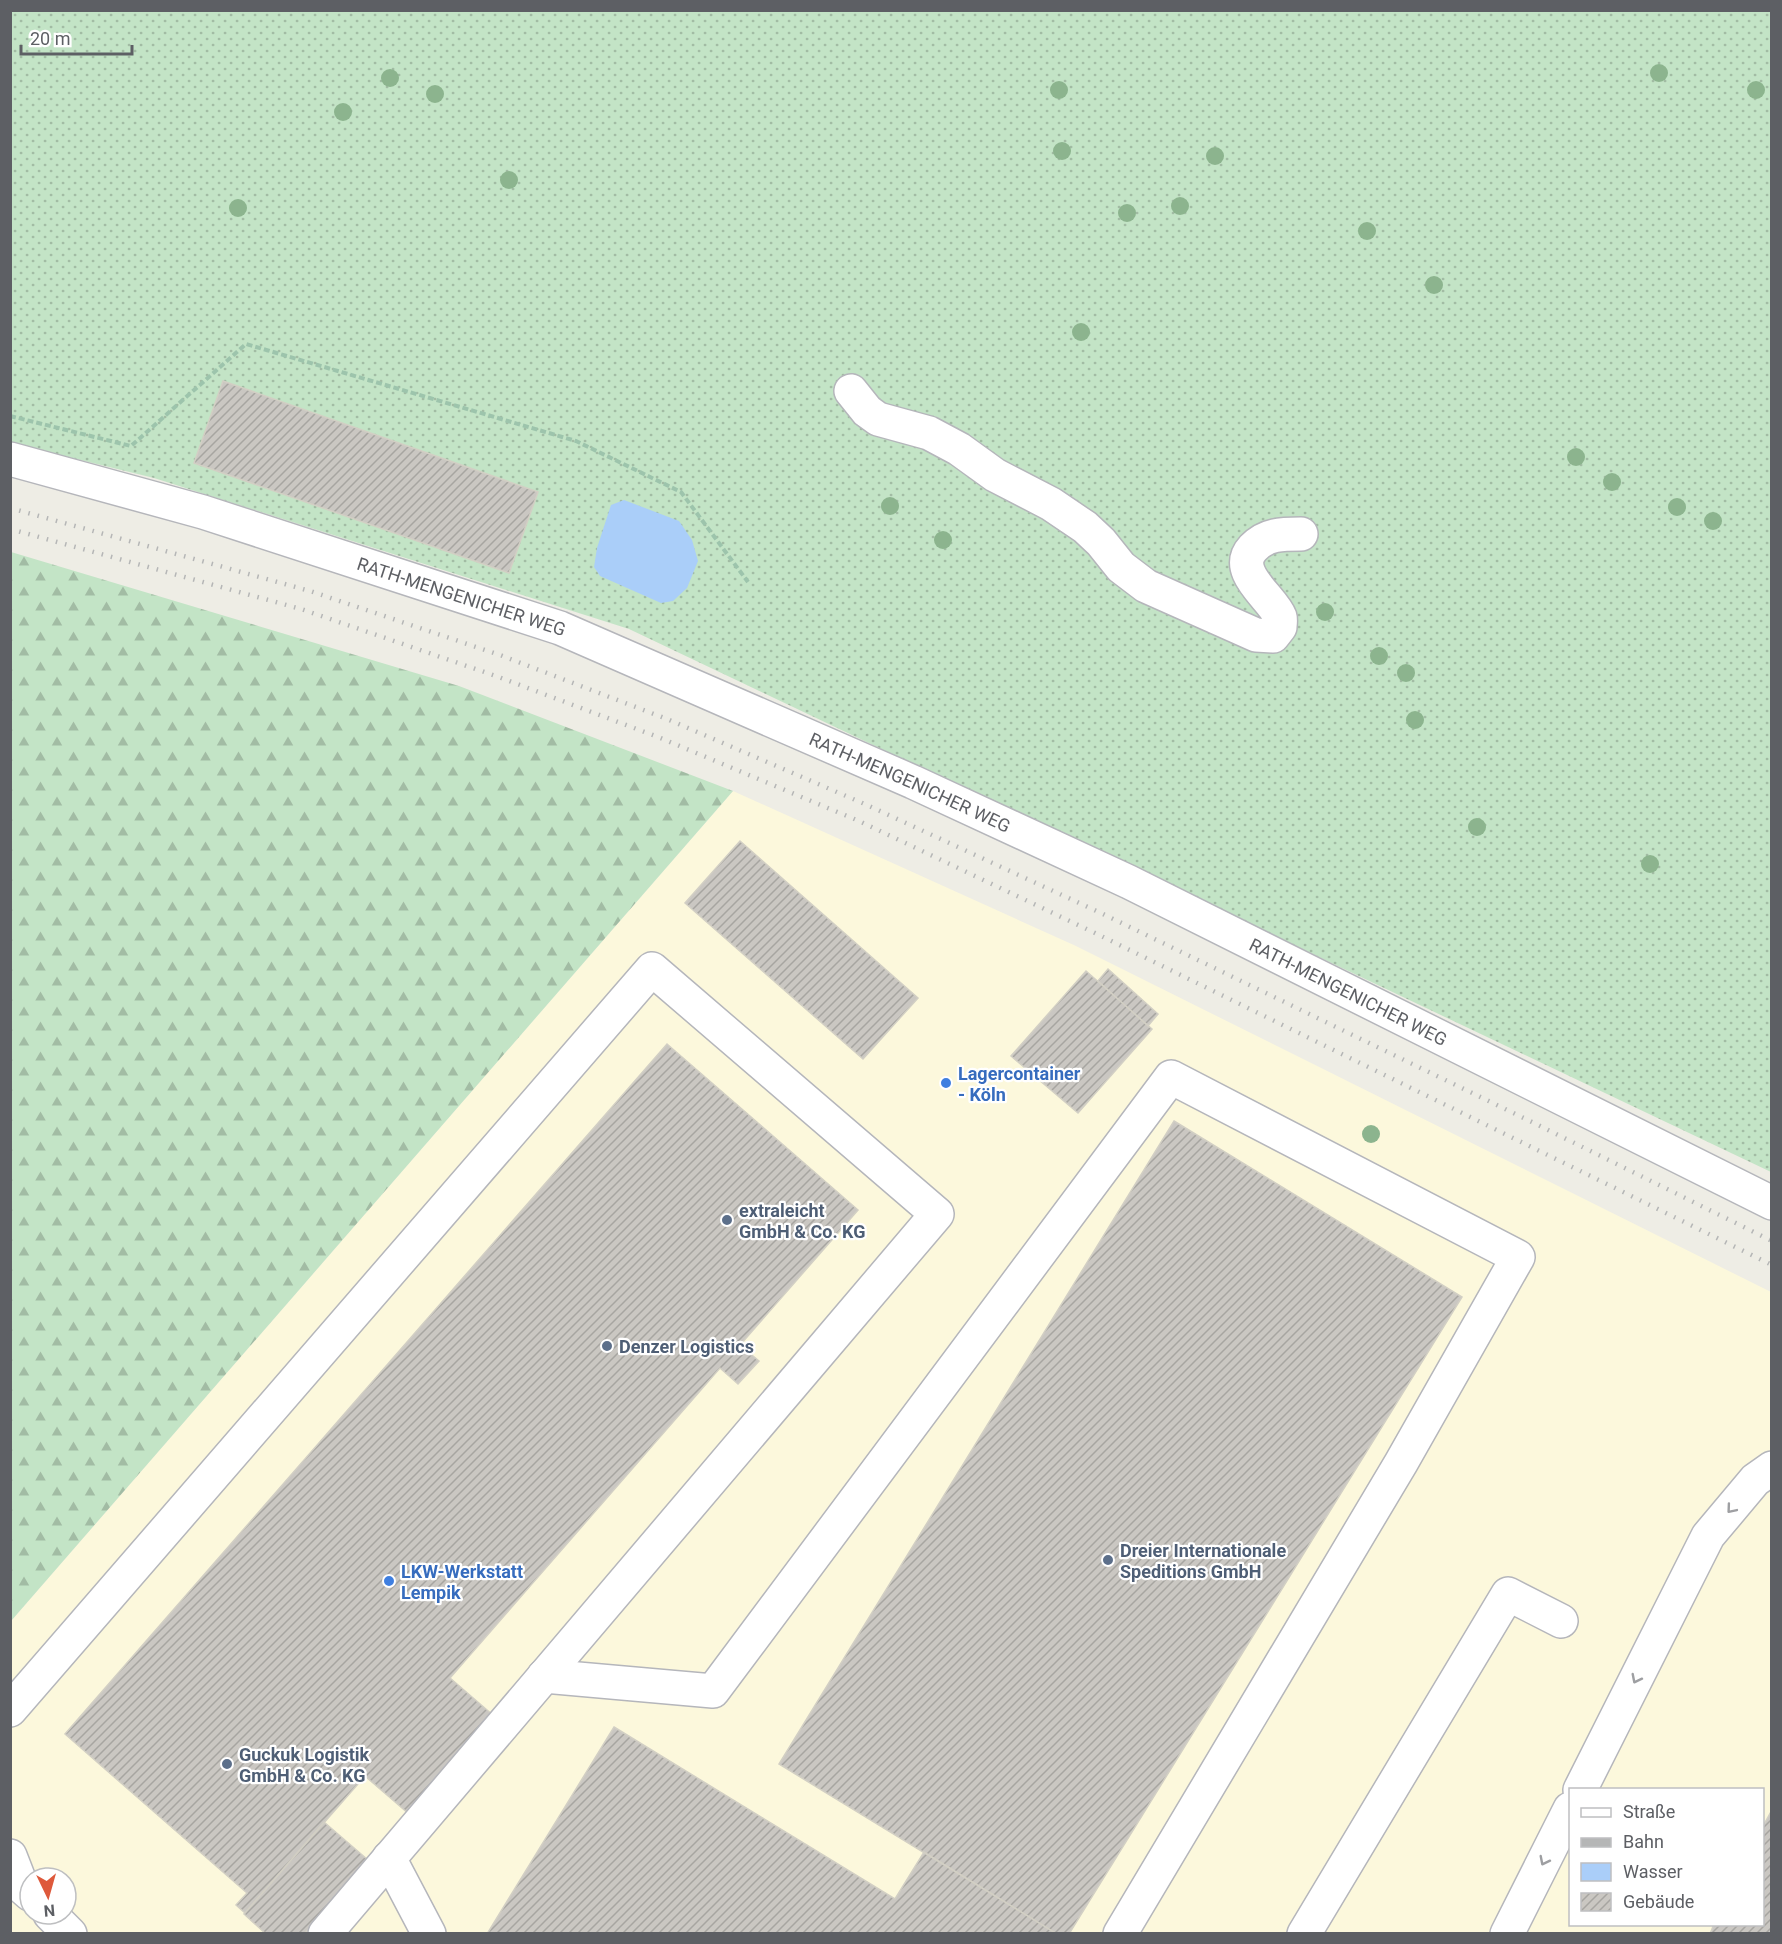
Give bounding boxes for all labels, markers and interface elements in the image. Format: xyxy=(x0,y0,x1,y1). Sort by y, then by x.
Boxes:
scale bar xyxy=(21,18,132,56)
text: 20 m xyxy=(30,28,70,49)
street label: RATH-MENGENICHER WEG xyxy=(355,552,569,640)
street label: RATH-MENGENICHER WEG xyxy=(806,728,1014,836)
street label: RATH-MENGENICHER WEG xyxy=(1246,933,1451,1050)
place label: Lagercontainer - Köln xyxy=(958,1063,1081,1105)
marker: Lagercontainer - Köln xyxy=(939,1076,953,1090)
place label: extraleicht GmbH & Co. KG xyxy=(739,1200,866,1242)
marker: extraleicht GmbH & Co. KG xyxy=(720,1213,734,1227)
place label: Denzer Logistics xyxy=(619,1336,754,1357)
marker: Denzer Logistics xyxy=(600,1339,614,1353)
one-way arrow xyxy=(1727,1502,1738,1513)
place label: Dreier Internationale Speditions GmbH xyxy=(1120,1540,1286,1582)
marker: Dreier Internationale Speditions GmbH xyxy=(1101,1553,1115,1567)
place label: LKW-Werkstatt Lempik xyxy=(401,1561,523,1603)
marker: LKW-Werkstatt Lempik xyxy=(382,1574,396,1588)
one-way arrow xyxy=(1632,1672,1643,1683)
place label: Guckuk Logistik GmbH & Co. KG xyxy=(239,1744,370,1786)
marker: Guckuk Logistik GmbH & Co. KG xyxy=(220,1757,234,1771)
legend xyxy=(1569,1788,1764,1926)
text: Straße xyxy=(1623,1801,1675,1822)
text: Bahn xyxy=(1623,1831,1664,1852)
one-way arrow xyxy=(1540,1854,1551,1865)
text: Wasser xyxy=(1623,1861,1683,1882)
north arrow xyxy=(18,1866,78,1926)
text: Gebäude xyxy=(1623,1891,1694,1912)
text: N xyxy=(43,1900,56,1920)

